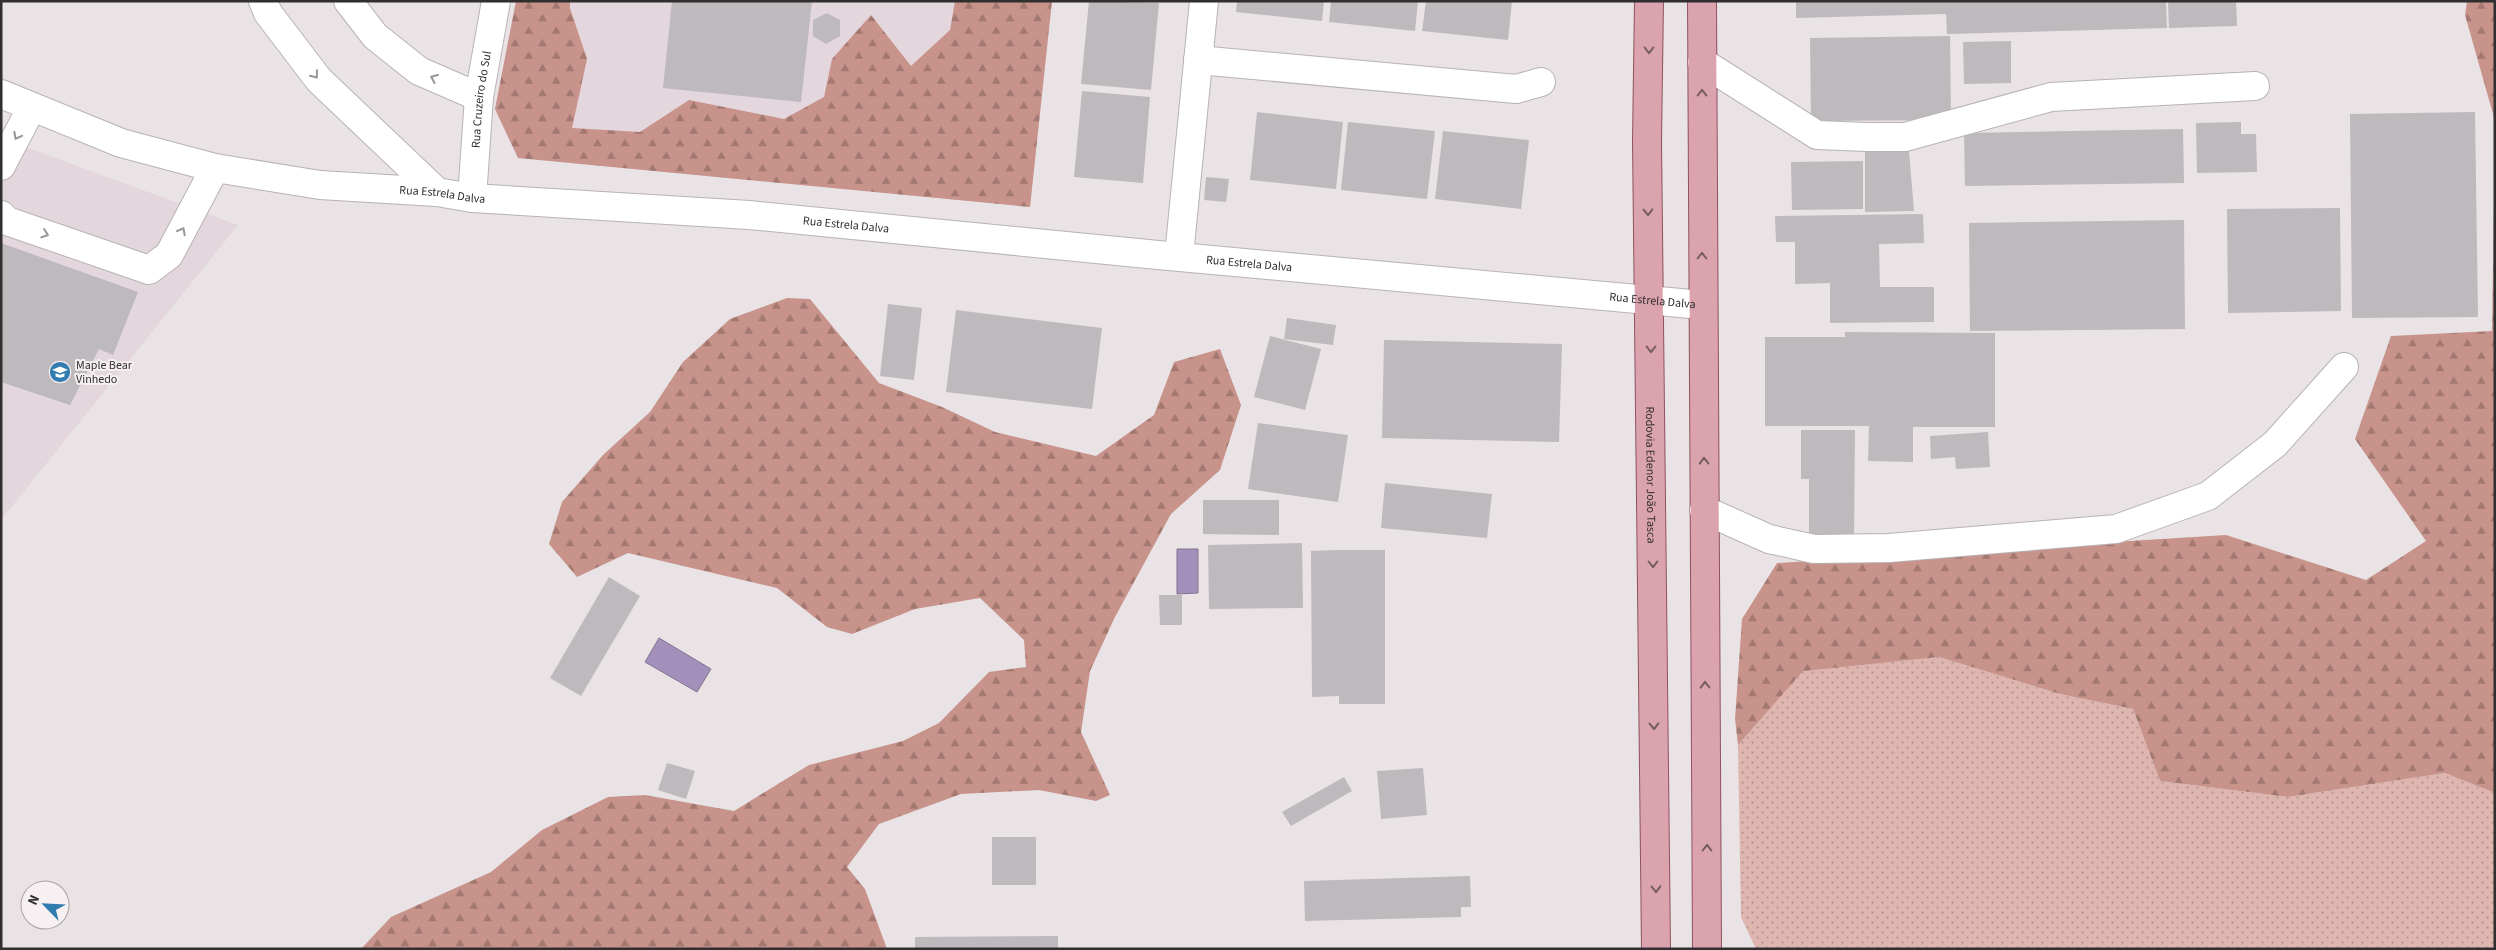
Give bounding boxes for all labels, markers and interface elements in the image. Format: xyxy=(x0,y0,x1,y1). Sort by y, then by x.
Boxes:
one-way arrow xyxy=(1644,46,1654,54)
street label: Rua Cruzeiro do Sul xyxy=(467,50,496,149)
one-way arrow xyxy=(309,69,318,78)
one-way arrow xyxy=(430,73,439,84)
one-way arrow xyxy=(1697,89,1707,97)
one-way arrow xyxy=(13,131,23,140)
street label: Rua Estrela Dalva xyxy=(399,181,486,207)
one-way arrow xyxy=(1643,209,1654,217)
street label: Rua Estrela Dalva xyxy=(802,212,890,237)
one-way arrow xyxy=(176,227,186,236)
one-way arrow xyxy=(40,228,48,238)
street label: Rua Estrela Dalva xyxy=(1205,251,1293,276)
one-way arrow xyxy=(1697,252,1707,260)
street label: Rua Estrela Dalva xyxy=(1609,288,1696,313)
one-way arrow xyxy=(1646,345,1656,353)
place label: Maple Bear Vinhedo xyxy=(76,357,133,388)
school or university icon: Maple Bear Vinhedo xyxy=(48,360,72,384)
street label: Rodovia Edenor João Tasca xyxy=(1641,406,1660,544)
one-way arrow xyxy=(1699,457,1709,464)
one-way arrow xyxy=(1647,560,1658,568)
one-way arrow xyxy=(1700,681,1711,689)
one-way arrow xyxy=(1649,722,1659,730)
one-way arrow xyxy=(1702,843,1712,851)
north arrow xyxy=(20,880,70,930)
one-way arrow xyxy=(1651,885,1661,893)
text: N xyxy=(23,892,45,908)

